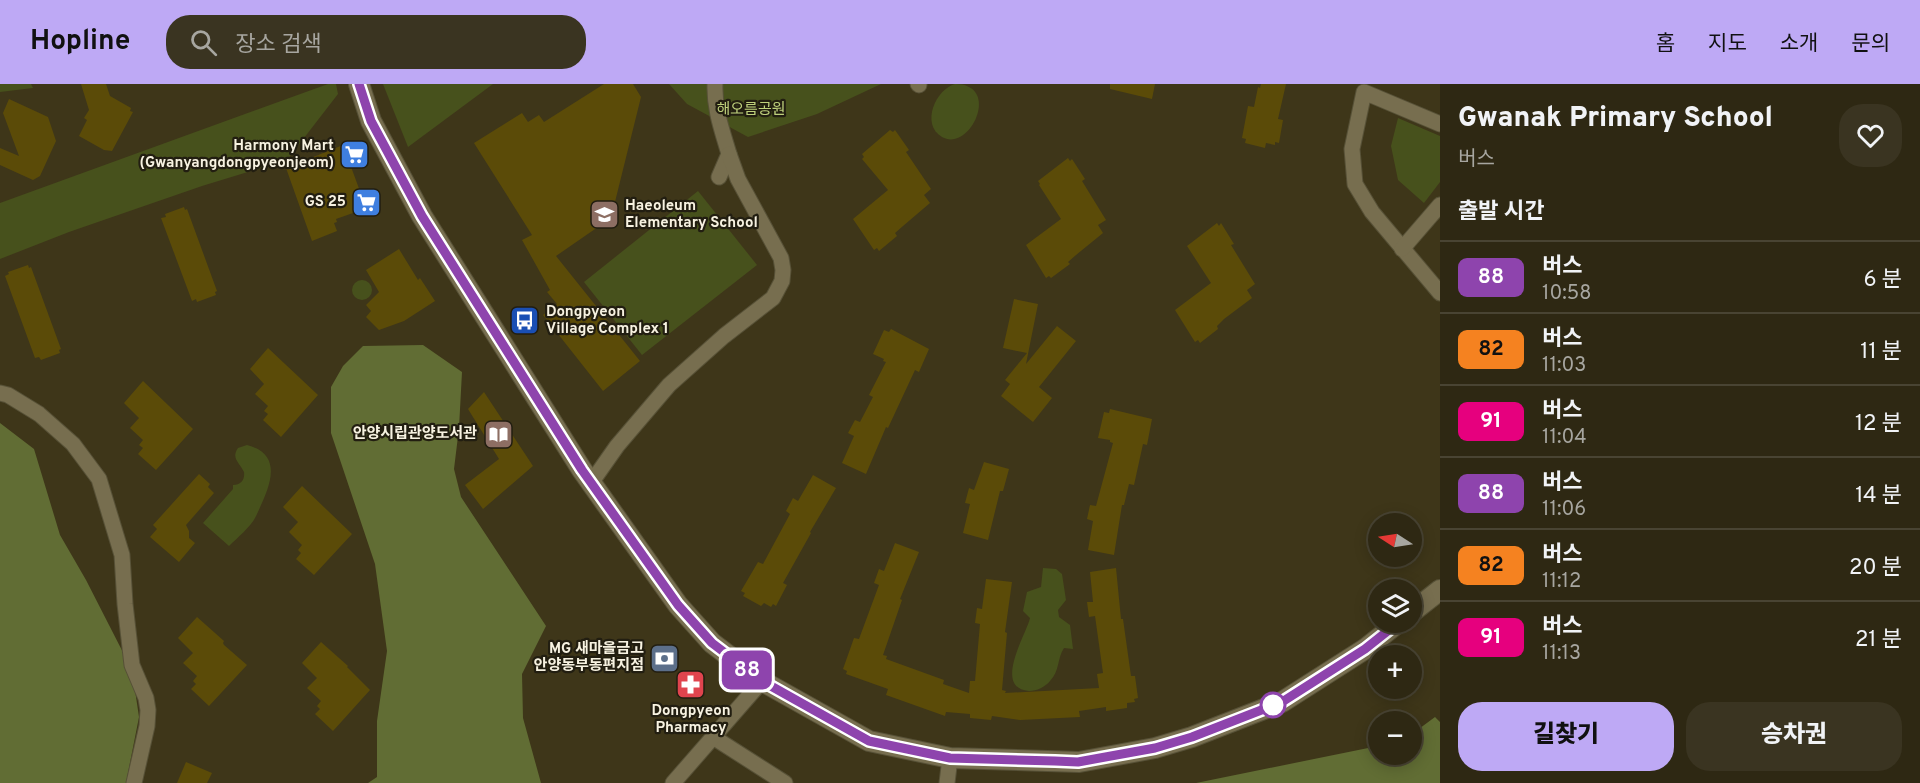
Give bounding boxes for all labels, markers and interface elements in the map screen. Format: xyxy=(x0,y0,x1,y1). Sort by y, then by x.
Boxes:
search box xyxy=(166,15,586,69)
text: Hopline xyxy=(30,24,130,60)
icon: search xyxy=(187,26,220,59)
text: 홈 xyxy=(1656,31,1675,58)
text: 지도 xyxy=(1708,31,1747,58)
text: 소개 xyxy=(1780,31,1818,58)
text: 문의 xyxy=(1851,31,1890,58)
text: 장소 검색 xyxy=(235,32,322,59)
park label: 해오름공원 xyxy=(716,101,786,120)
text: Gwanak Primary School xyxy=(1458,101,1773,137)
button: heart xyxy=(1839,104,1902,167)
place label: Harmony Mart (Gwanyangdongpyeonjeom) xyxy=(139,137,334,173)
supermarket icon: Harmony Mart (Gwanyangdongpyeonjeom) xyxy=(339,139,371,171)
text: 버스 xyxy=(1458,147,1495,173)
supermarket icon: GS 25 xyxy=(351,186,383,218)
place label: GS 25 xyxy=(305,193,346,212)
place label: Haeoleum Elementary School xyxy=(625,197,758,233)
school or university icon: Haeoleum Elementary School xyxy=(588,199,620,231)
text: 출발 시간 xyxy=(1458,199,1544,226)
text: 버스 xyxy=(1542,254,1582,281)
text: 88 xyxy=(1478,264,1504,291)
text: 6 분 xyxy=(1863,267,1902,294)
text: 10:58 xyxy=(1542,281,1591,307)
place label: Dongpyeon Village Complex 1 xyxy=(546,303,669,339)
bus stop icon: Dongpyeon Village Complex 1 xyxy=(509,305,541,337)
text: 버스 xyxy=(1542,326,1582,353)
text: 82 xyxy=(1478,336,1504,363)
text: 11 분 xyxy=(1860,339,1902,366)
text: 11:03 xyxy=(1542,353,1586,379)
text: 버스 xyxy=(1542,398,1582,425)
text: 91 xyxy=(1480,408,1502,435)
text: 12 분 xyxy=(1855,411,1902,438)
library icon: 안양시립관양도서관 xyxy=(482,418,514,450)
place label: 안양시립관양도서관 xyxy=(353,425,477,444)
text: 11:04 xyxy=(1542,425,1587,451)
text: 버스 xyxy=(1542,470,1582,497)
text: 88 xyxy=(1478,480,1504,507)
text: 14 분 xyxy=(1855,483,1902,510)
text: 11:06 xyxy=(1542,497,1586,523)
north arrow xyxy=(1368,513,1422,567)
map controls xyxy=(1368,513,1422,765)
text: 버스 xyxy=(1542,542,1582,569)
text: 82 xyxy=(1478,552,1504,579)
text: 20 분 xyxy=(1849,555,1902,582)
text: 11:12 xyxy=(1542,569,1581,595)
button: layers xyxy=(1368,579,1422,633)
text: 버스 xyxy=(1542,614,1582,641)
text: 91 xyxy=(1480,624,1502,651)
text: 21 분 xyxy=(1855,627,1902,654)
place label: MG 새마을금고 안양동부동편지점 xyxy=(534,640,644,676)
text: 11:13 xyxy=(1542,641,1581,667)
bank icon: MG 새마을금고 안양동부동편지점 xyxy=(649,642,681,674)
button: + xyxy=(1368,645,1422,699)
line badge: 88 xyxy=(720,650,774,690)
text: 88 xyxy=(734,657,760,684)
pharmacy icon: Dongpyeon Pharmacy xyxy=(675,668,707,700)
unlabelled marker xyxy=(1260,692,1286,718)
place label: Dongpyeon Pharmacy xyxy=(651,702,731,738)
button: 길찾기 xyxy=(1458,702,1674,771)
button: 승차권 xyxy=(1686,702,1902,771)
button: − xyxy=(1368,711,1422,765)

